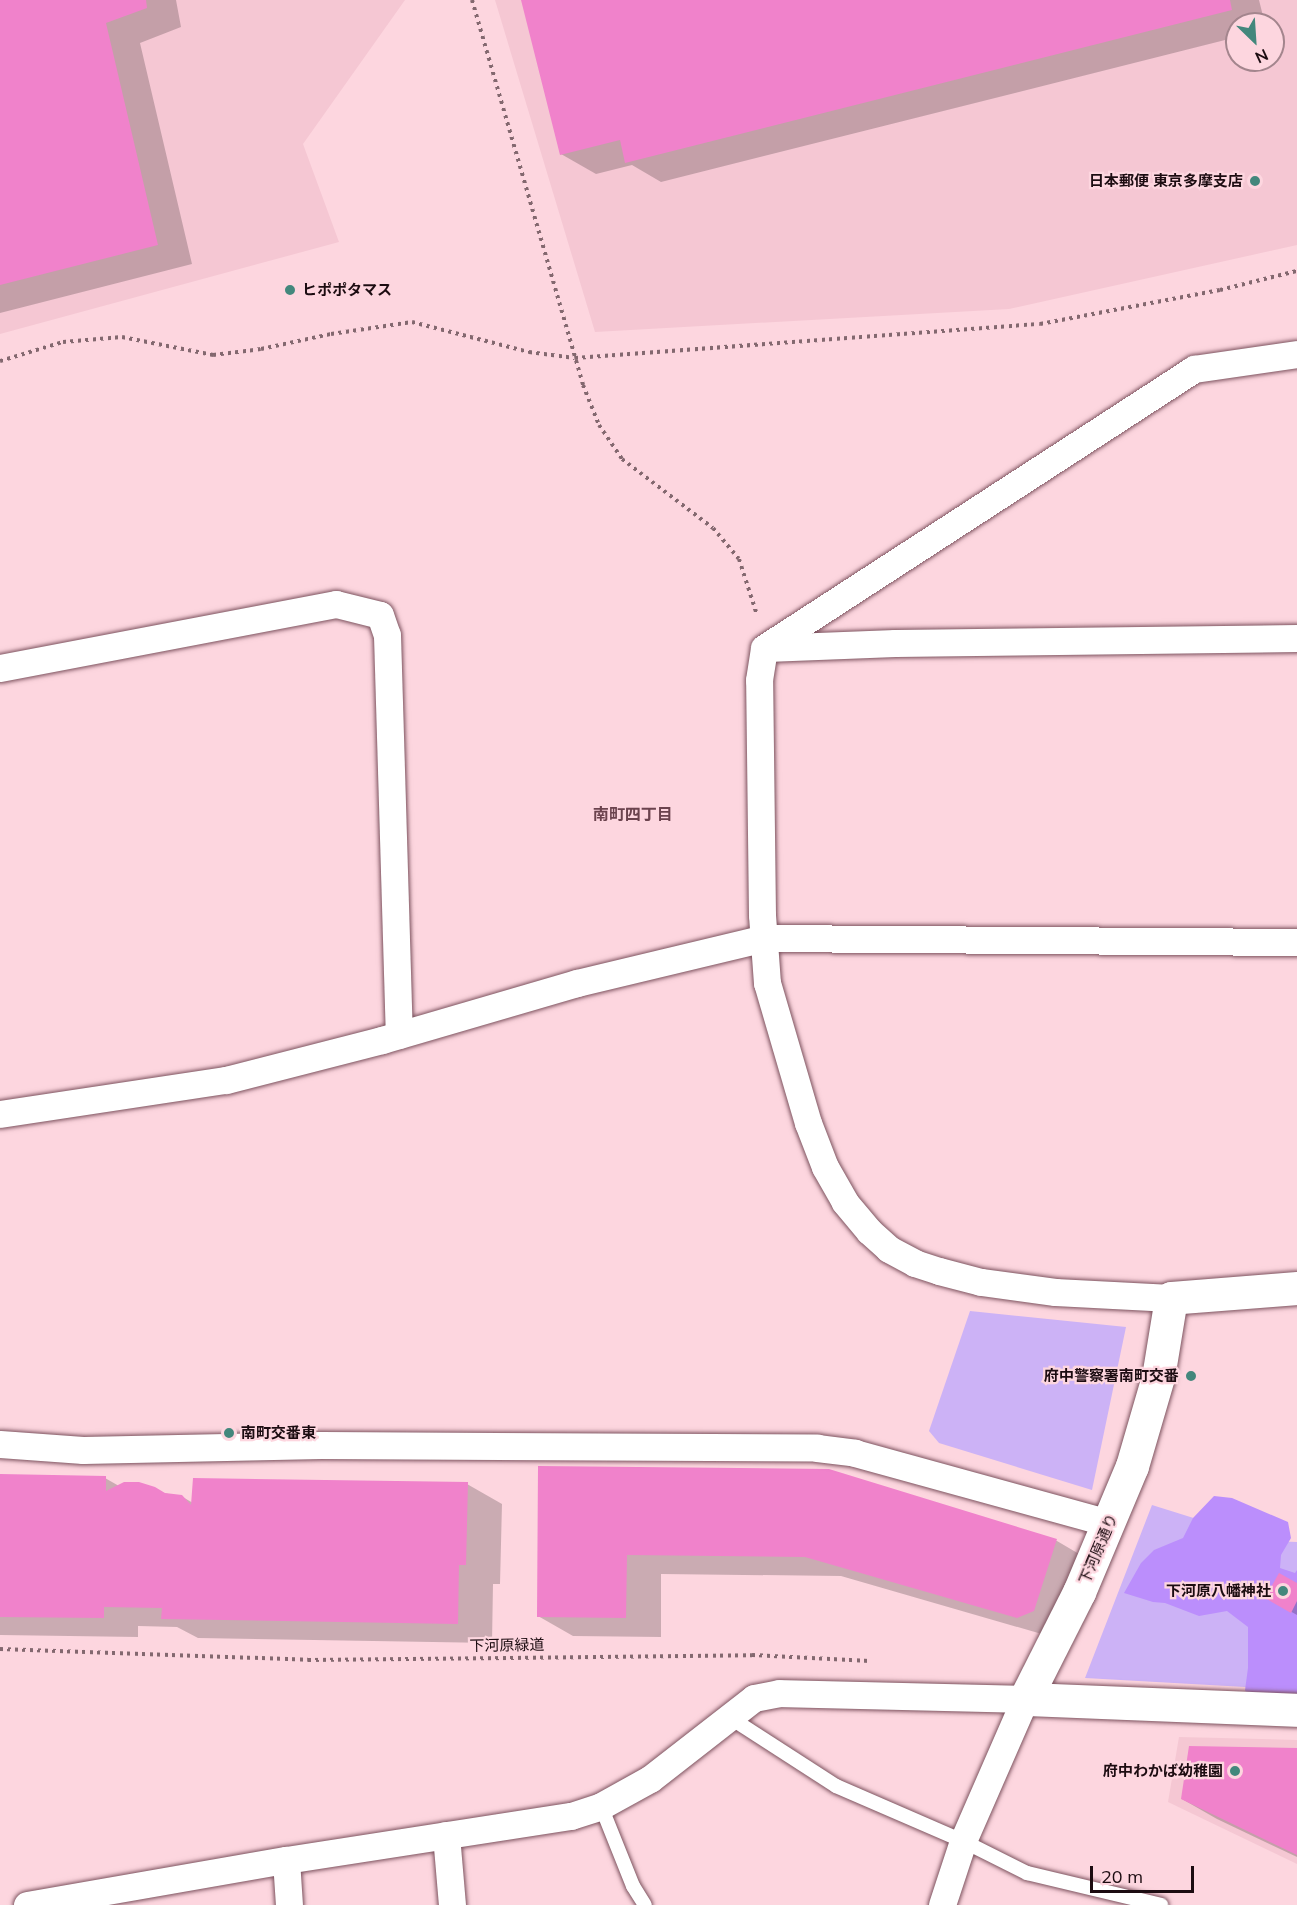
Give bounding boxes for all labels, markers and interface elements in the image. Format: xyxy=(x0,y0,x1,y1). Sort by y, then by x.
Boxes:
north arrow xyxy=(1225,12,1285,72)
text: N xyxy=(1252,45,1271,68)
place label: 日本郵便 東京多摩支店 xyxy=(1089,172,1243,190)
marker: 日本郵便 東京多摩支店 xyxy=(1248,174,1262,188)
place label: ヒポポタマス xyxy=(302,281,392,299)
marker: ヒポポタマス xyxy=(283,283,297,297)
district label: 南町四丁目 xyxy=(593,804,673,824)
place label: 府中警察署南町交番 xyxy=(1044,1367,1179,1385)
marker: 府中警察署南町交番 xyxy=(1184,1369,1198,1383)
place label: 南町交番東 xyxy=(241,1424,316,1442)
marker: 南町交番東 xyxy=(222,1426,236,1440)
street label: 下河原通り xyxy=(1075,1511,1121,1587)
place label: 下河原八幡神社 xyxy=(1166,1582,1271,1600)
marker: 下河原八幡神社 xyxy=(1276,1584,1290,1598)
street label: 下河原緑道 xyxy=(469,1635,545,1655)
place label: 府中わかば幼稚園 xyxy=(1103,1762,1223,1780)
marker: 府中わかば幼稚園 xyxy=(1228,1764,1242,1778)
scale bar xyxy=(1093,1854,1196,1892)
text: 20 m xyxy=(1101,1865,1143,1888)

